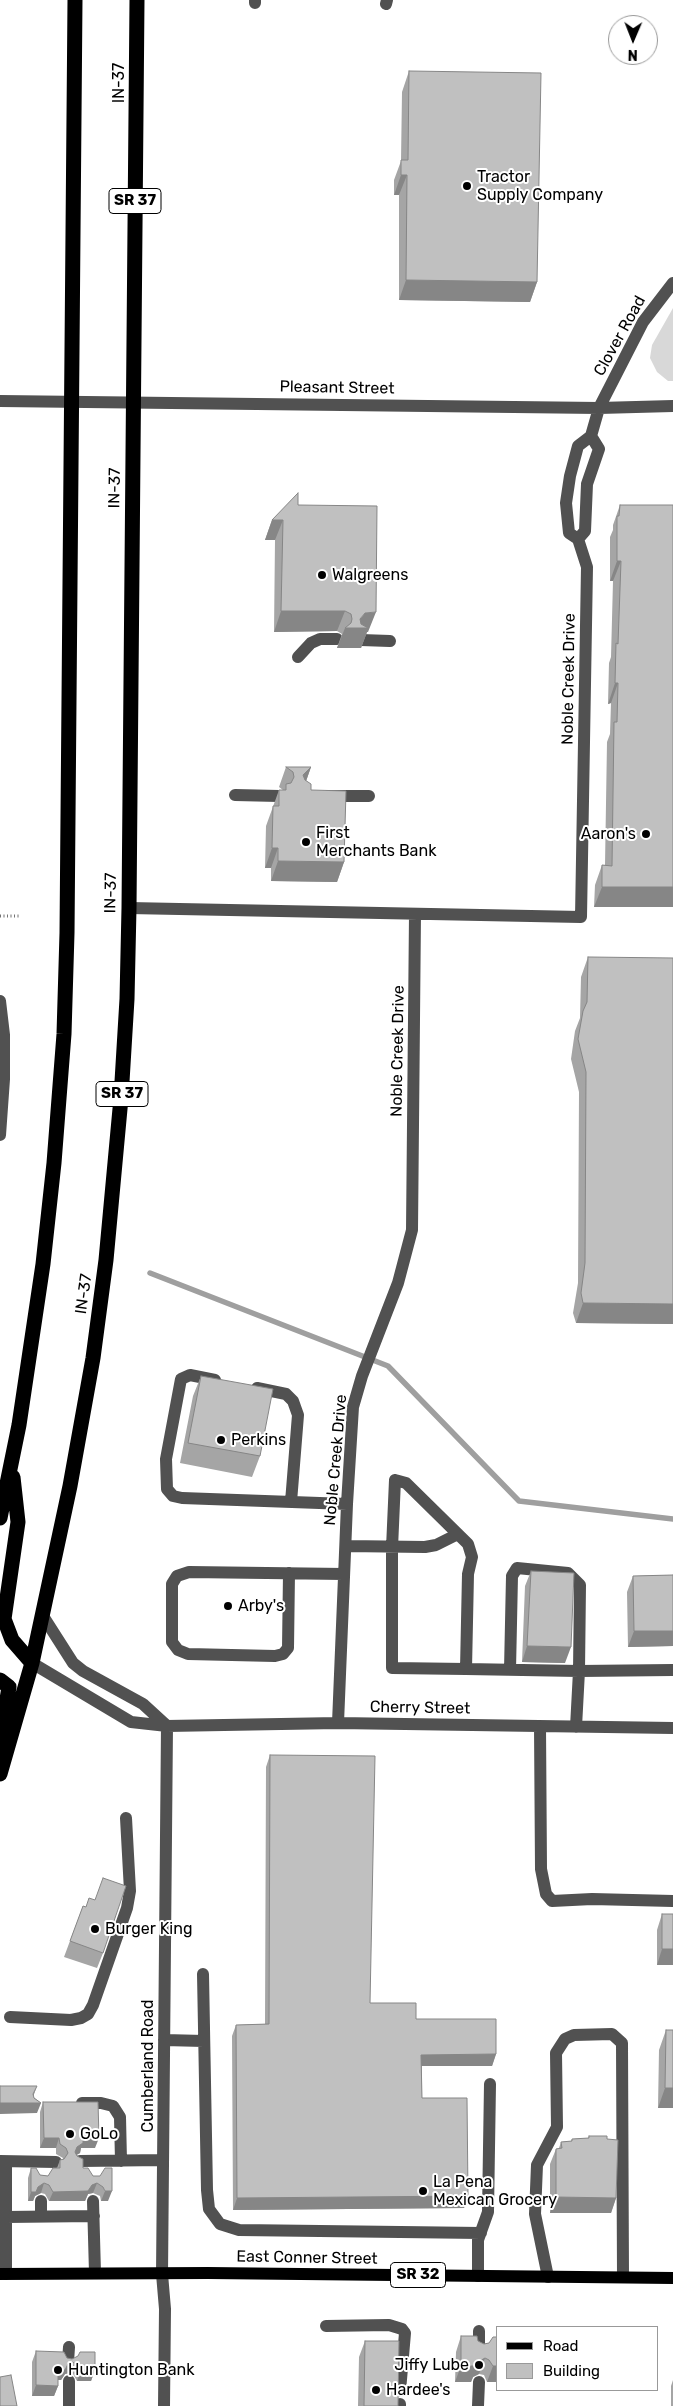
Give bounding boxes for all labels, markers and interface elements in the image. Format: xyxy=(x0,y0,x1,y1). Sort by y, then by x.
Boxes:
north arrow xyxy=(608,15,658,65)
text: N xyxy=(628,46,638,63)
street label: IN-37 xyxy=(109,63,129,103)
place label: Tractor Supply Company xyxy=(477,167,603,205)
marker: Tractor Supply Company xyxy=(461,180,473,192)
road number: SR 37 xyxy=(109,188,161,214)
street label: Clover Road xyxy=(590,292,650,380)
street label: Pleasant Street xyxy=(279,377,395,399)
street label: IN-37 xyxy=(105,468,125,508)
place label: Walgreens xyxy=(332,565,408,585)
marker: Walgreens xyxy=(316,569,328,581)
street label: Noble Creek Drive xyxy=(558,613,580,745)
place label: First Merchants Bank xyxy=(316,823,436,861)
place label: Aaron's xyxy=(581,824,636,844)
marker: Aaron's xyxy=(640,828,652,840)
marker: First Merchants Bank xyxy=(300,836,312,848)
street label: IN-37 xyxy=(101,873,121,913)
street label: Noble Creek Drive xyxy=(387,985,409,1117)
road number: SR 37 xyxy=(96,1082,148,1106)
street label: IN-37 xyxy=(72,1273,96,1315)
street label: Noble Creek Drive xyxy=(321,1394,351,1526)
place label: Perkins xyxy=(231,1430,286,1450)
marker: Perkins xyxy=(215,1434,227,1446)
place label: Arby's xyxy=(238,1596,284,1616)
marker: Arby's xyxy=(222,1600,234,1612)
street label: Cherry Street xyxy=(370,1698,470,1718)
place label: Burger King xyxy=(105,1919,192,1939)
marker: Burger King xyxy=(89,1923,101,1935)
street label: Cumberland Road xyxy=(138,2000,158,2132)
place label: GoLo xyxy=(80,2124,118,2144)
marker: GoLo xyxy=(64,2128,76,2140)
place label: La Pena Mexican Grocery xyxy=(433,2172,557,2210)
marker: La Pena Mexican Grocery xyxy=(417,2185,429,2197)
street label: East Conner Street xyxy=(236,2247,378,2269)
road number: SR 32 xyxy=(390,2262,446,2288)
legend xyxy=(496,2326,658,2391)
text: Road xyxy=(543,2337,579,2355)
place label: Jiffy Lube xyxy=(394,2355,469,2375)
marker: Jiffy Lube xyxy=(473,2359,485,2371)
place label: Huntington Bank xyxy=(68,2360,195,2380)
text: Building xyxy=(543,2362,600,2380)
marker: Huntington Bank xyxy=(52,2364,64,2376)
place label: Hardee's xyxy=(386,2380,450,2400)
marker: Hardee's xyxy=(370,2384,382,2396)

